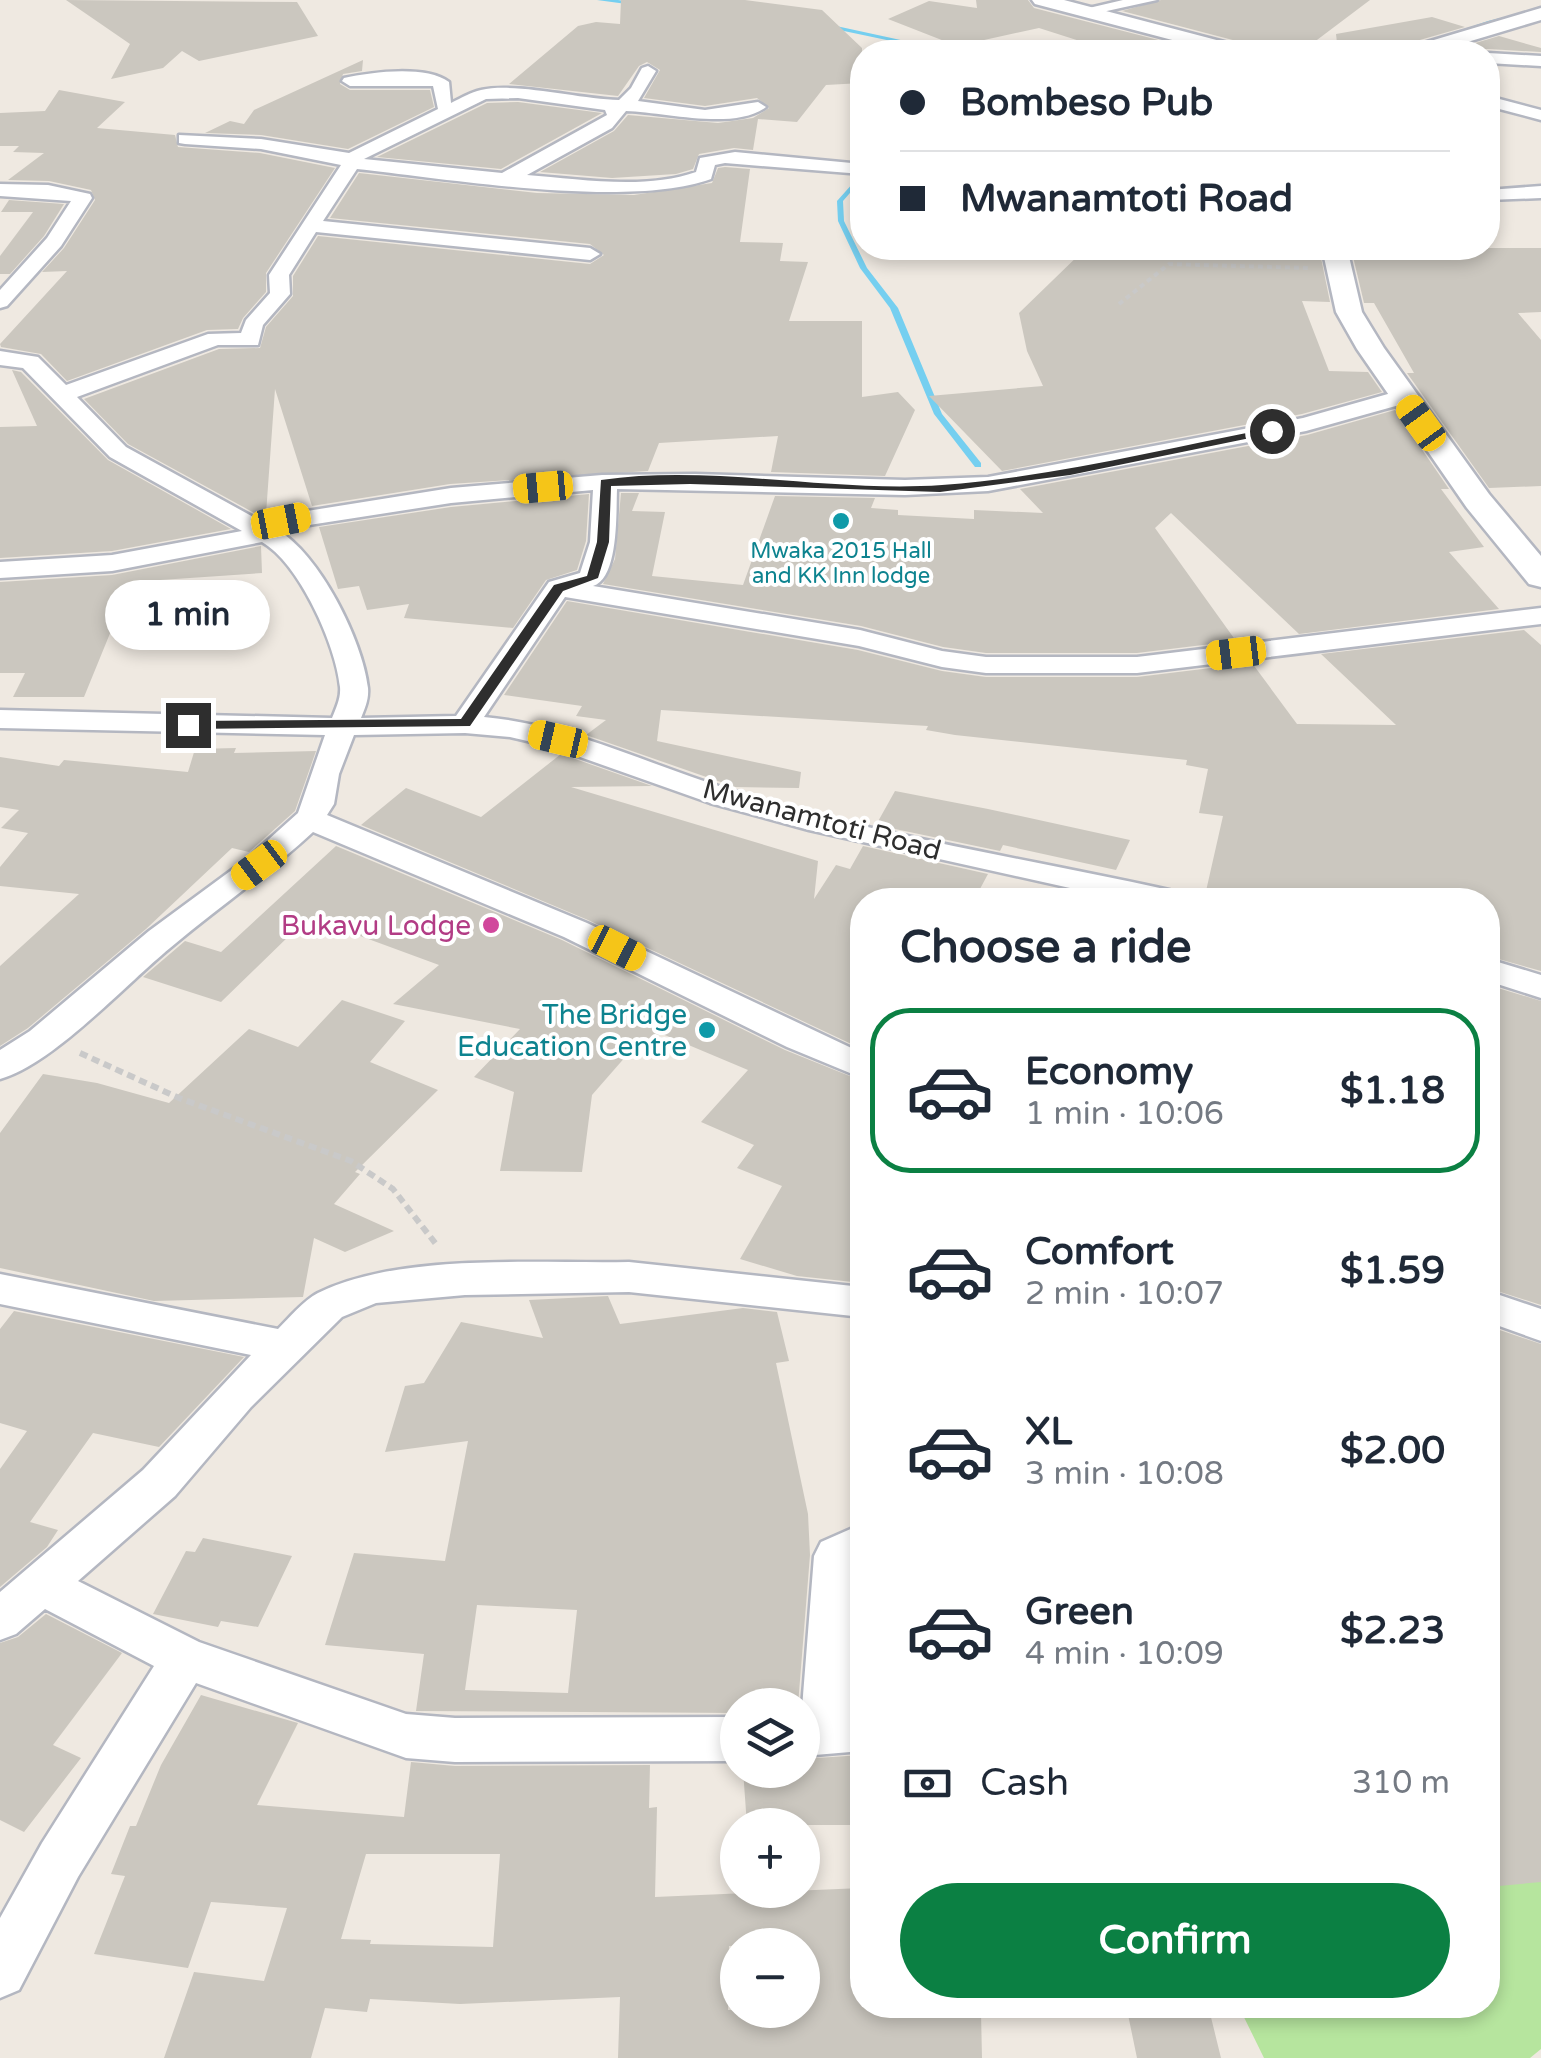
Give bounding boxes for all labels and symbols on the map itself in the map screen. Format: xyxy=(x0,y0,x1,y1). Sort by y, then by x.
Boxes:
car xyxy=(1391,390,1451,456)
route start xyxy=(1250,409,1295,454)
car xyxy=(512,469,574,505)
car xyxy=(249,501,313,541)
marker: Mwaka 2015 Hall and KK Inn lodge xyxy=(830,510,852,532)
place label: Mwaka 2015 Hall and KK Inn lodge xyxy=(750,538,932,589)
callout: 1 min xyxy=(106,580,270,650)
car xyxy=(1204,634,1268,672)
route end xyxy=(166,703,211,748)
car xyxy=(525,718,591,760)
street label: Mwanamtoti Road xyxy=(699,772,945,868)
car xyxy=(226,835,292,895)
place label: Bukavu Lodge xyxy=(281,909,471,943)
marker: Bukavu Lodge xyxy=(480,914,502,936)
car xyxy=(583,921,651,975)
place label: The Bridge Education Centre xyxy=(457,998,687,1064)
marker: The Bridge Education Centre xyxy=(696,1019,718,1041)

